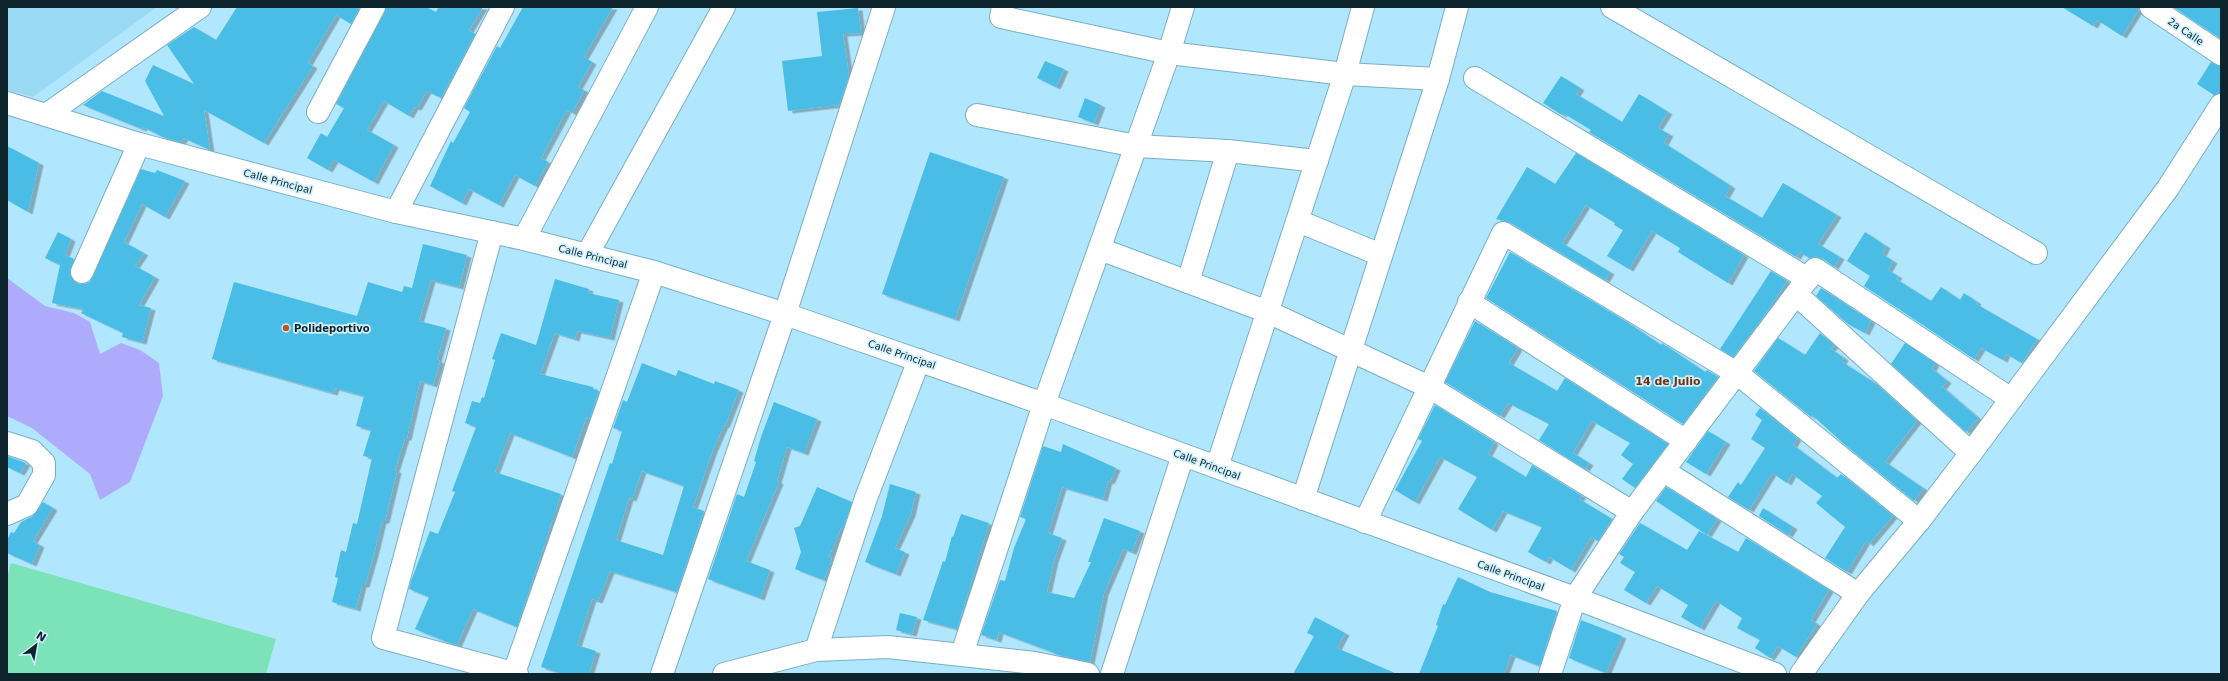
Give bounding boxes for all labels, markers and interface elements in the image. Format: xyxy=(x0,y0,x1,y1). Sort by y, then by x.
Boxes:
street label: 2a Calle xyxy=(2166,16,2206,47)
street label: Calle Principal xyxy=(242,167,313,196)
street label: Calle Principal xyxy=(557,243,628,270)
marker: Polideportivo xyxy=(281,323,291,333)
place label: Polideportivo xyxy=(294,323,370,334)
street label: Calle Principal xyxy=(867,338,937,371)
district label: 14 de Julio xyxy=(1635,375,1701,388)
street label: Calle Principal xyxy=(1172,447,1242,482)
street label: Calle Principal xyxy=(1476,558,1546,593)
north arrow xyxy=(16,625,56,665)
text: N xyxy=(34,629,48,645)

